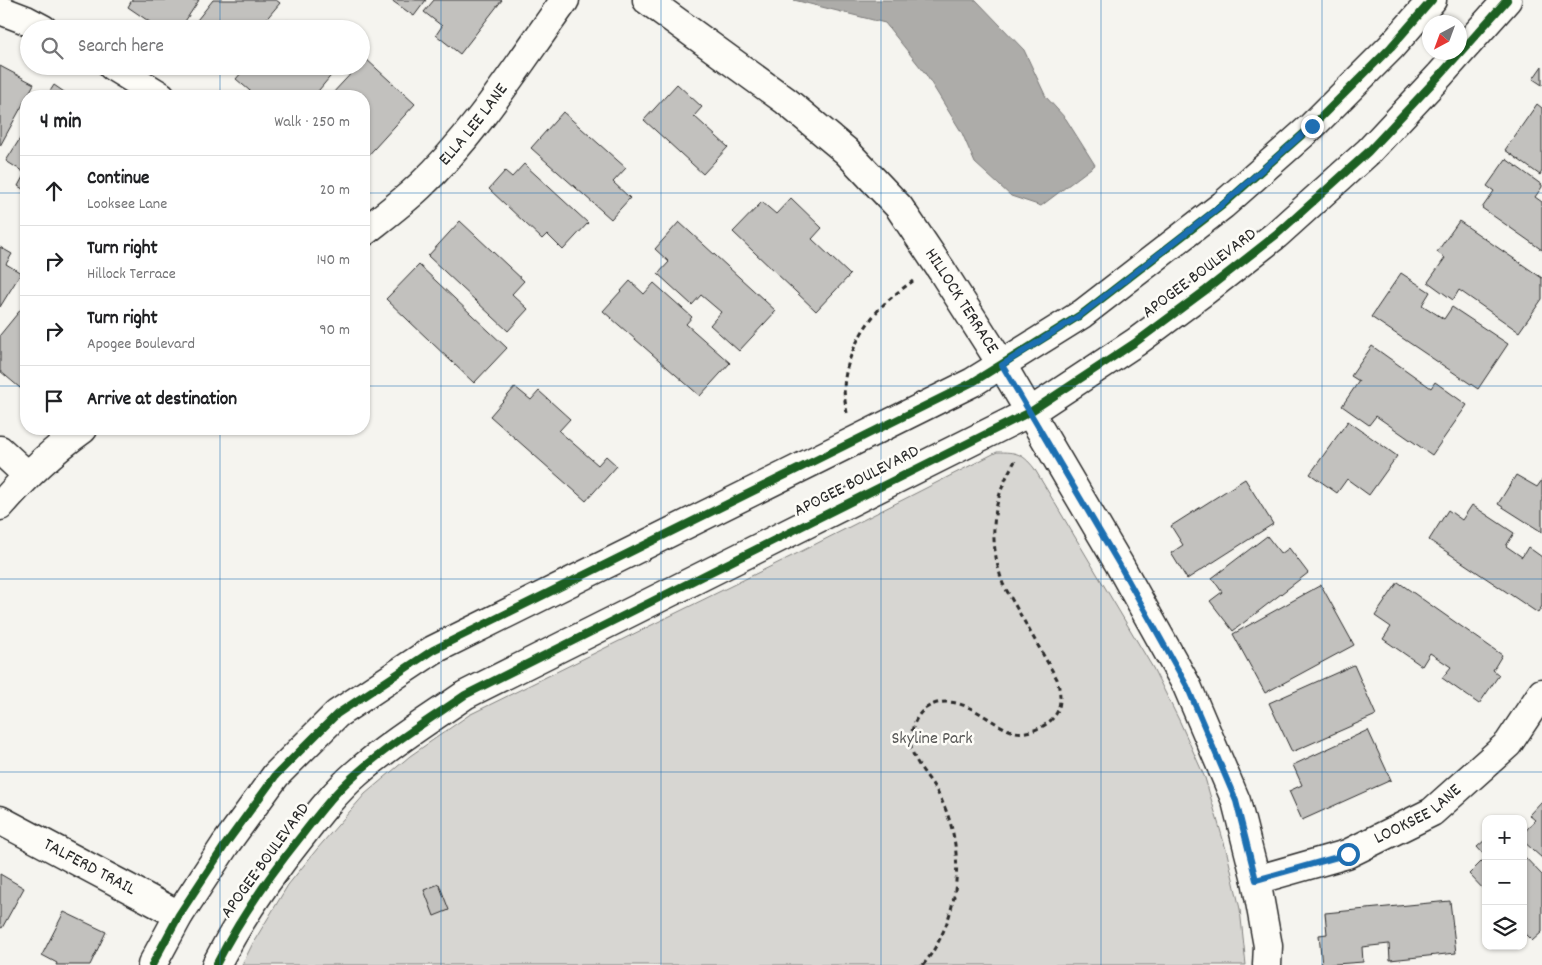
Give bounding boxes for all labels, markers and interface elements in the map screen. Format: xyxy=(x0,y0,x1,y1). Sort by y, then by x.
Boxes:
north arrow xyxy=(1422,15,1467,60)
search box xyxy=(20,20,370,75)
icon: search xyxy=(38,34,66,62)
text: Search here xyxy=(78,34,164,61)
street label: ELLA LEE LANE xyxy=(433,79,514,172)
text: 4 min xyxy=(40,108,82,138)
text: Walk · 250 m xyxy=(274,111,350,134)
route end xyxy=(1301,115,1324,138)
text: Continue xyxy=(87,166,149,193)
icon: ahead xyxy=(40,177,68,205)
text: 20 m xyxy=(320,179,350,202)
text: Looksee Lane xyxy=(87,193,167,216)
street label: APOGEE BOULEVARD xyxy=(1138,223,1262,325)
text: Turn right xyxy=(87,236,158,263)
street label: HILLOCK TERRACE xyxy=(918,244,1004,359)
icon: right xyxy=(40,247,68,275)
text: 140 m xyxy=(316,249,350,272)
text: Hillock Terrace xyxy=(87,263,176,286)
text: Turn right xyxy=(87,306,158,333)
icon: right xyxy=(40,317,68,345)
text: 90 m xyxy=(319,319,350,342)
text: Apogee Boulevard xyxy=(87,333,195,356)
icon: arrive xyxy=(40,387,68,415)
text: Arrive at destination xyxy=(87,387,237,414)
street label: APOGEE BOULEVARD xyxy=(790,440,924,524)
park label: Skyline Park xyxy=(891,727,973,752)
street label: LOOKSEE LANE xyxy=(1370,779,1467,851)
street label: APOGEE BOULEVARD xyxy=(215,798,317,924)
map controls xyxy=(1482,815,1527,950)
button: + xyxy=(1482,815,1527,860)
street label: TALFERD TRAIL xyxy=(38,832,141,902)
route start xyxy=(1337,843,1360,866)
button: − xyxy=(1482,860,1527,905)
button: layers xyxy=(1482,905,1527,950)

